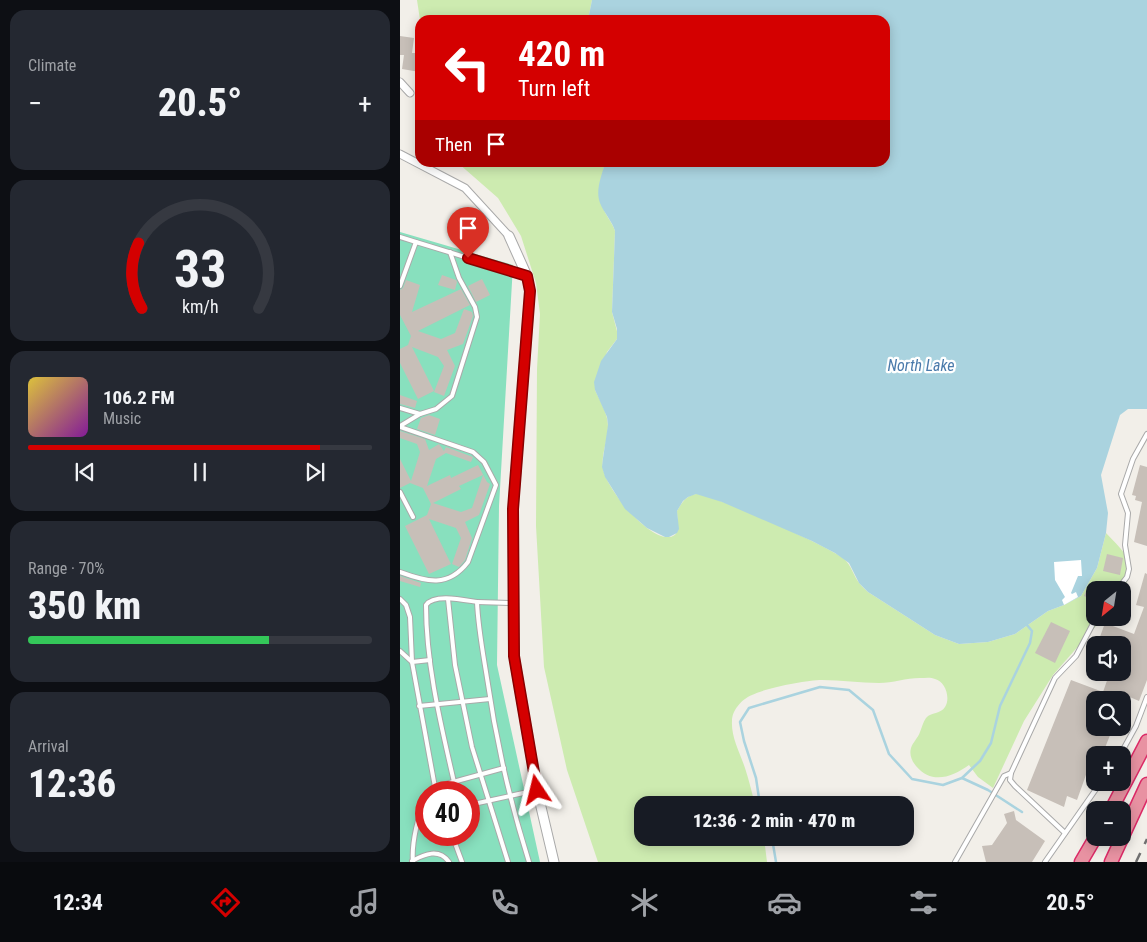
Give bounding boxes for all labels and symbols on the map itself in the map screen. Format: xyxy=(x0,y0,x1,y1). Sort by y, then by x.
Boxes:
pin xyxy=(447,207,489,258)
water label: North Lake xyxy=(887,356,955,375)
north arrow xyxy=(1086,581,1131,626)
position arrow xyxy=(510,763,562,815)
speed limit sign: 40 xyxy=(415,781,480,846)

